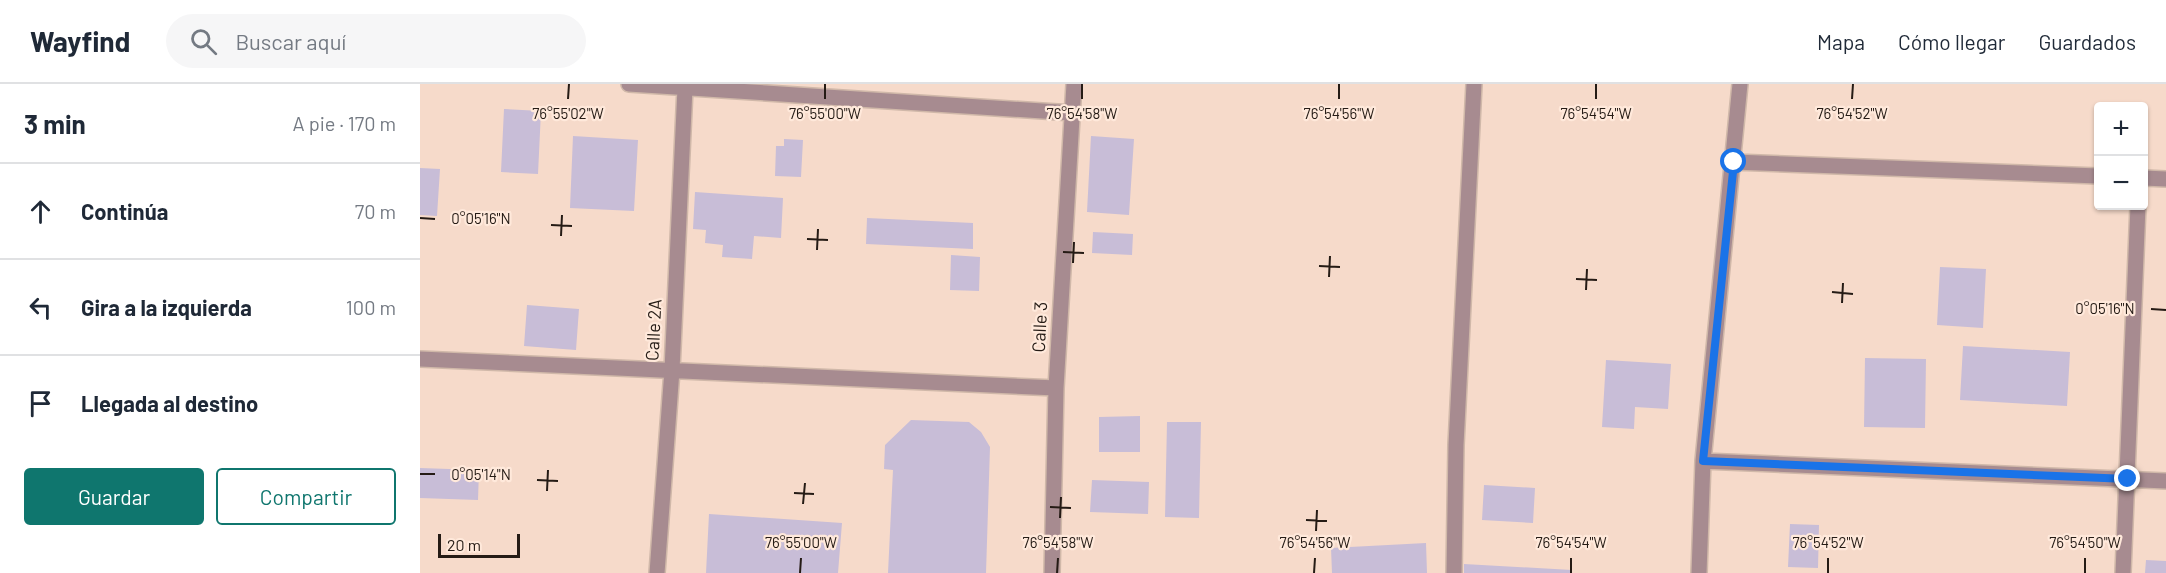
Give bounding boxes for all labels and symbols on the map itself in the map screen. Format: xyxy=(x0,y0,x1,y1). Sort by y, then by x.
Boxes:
text: 76°55'02"W xyxy=(532,104,604,122)
text: 76°55'00"W xyxy=(789,104,861,122)
text: 76°54'58"W xyxy=(1047,104,1117,122)
text: 76°54'56"W xyxy=(1304,104,1374,122)
text: 76°54'54"W xyxy=(1560,104,1632,122)
text: 76°54'52"W xyxy=(1816,104,1888,122)
route start xyxy=(1720,148,1746,174)
text: 0°05'16"N xyxy=(451,209,511,227)
street label: Calle 2A xyxy=(640,298,666,362)
text: 0°05'16"N xyxy=(2075,299,2135,317)
street label: Calle 3 xyxy=(1027,301,1051,353)
text: 0°05'14"N xyxy=(451,465,511,483)
route end xyxy=(2114,465,2140,491)
scale bar xyxy=(438,531,520,558)
text: 76°55'00"W xyxy=(765,533,837,551)
text: 76°54'58"W xyxy=(1023,533,1093,551)
text: 76°54'56"W xyxy=(1280,533,1350,551)
text: 76°54'54"W xyxy=(1535,533,1607,551)
text: 76°54'52"W xyxy=(1792,533,1864,551)
text: 76°54'50"W xyxy=(2049,533,2121,551)

